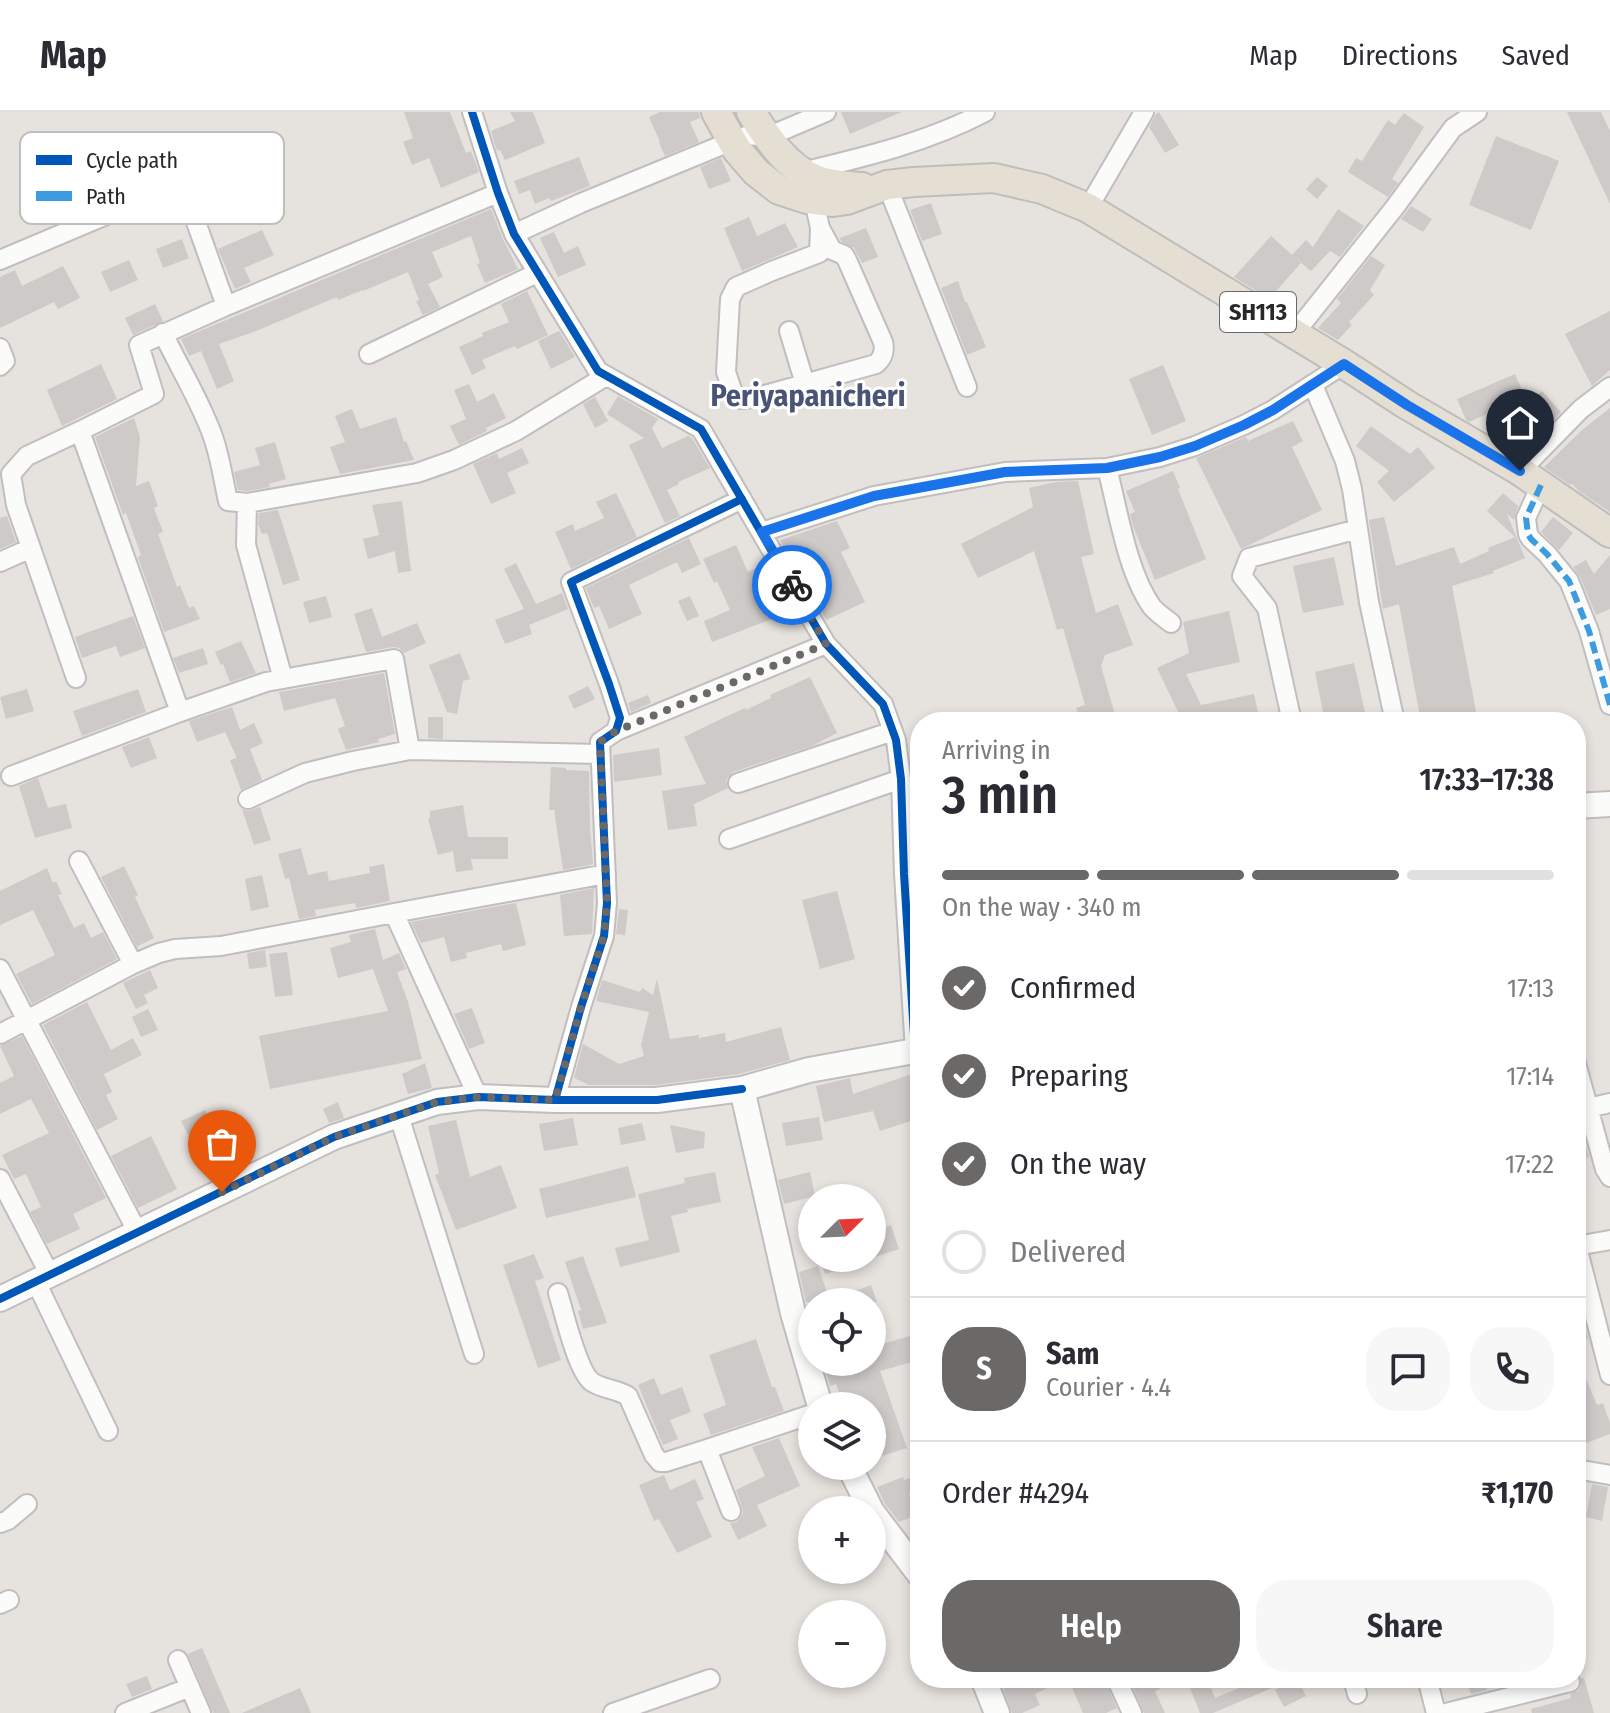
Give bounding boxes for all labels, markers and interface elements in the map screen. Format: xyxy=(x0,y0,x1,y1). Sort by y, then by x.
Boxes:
text: Map xyxy=(40,32,107,78)
text: Map xyxy=(1249,39,1298,72)
text: Directions xyxy=(1342,39,1458,72)
text: Saved xyxy=(1502,39,1570,72)
legend xyxy=(20,132,284,224)
text: Cycle path xyxy=(86,147,178,174)
text: Path xyxy=(86,183,126,210)
road number: SH113 xyxy=(1220,292,1296,332)
district label: Periyapanicheri xyxy=(710,378,906,414)
pin xyxy=(1486,389,1554,471)
icon: home xyxy=(1498,401,1542,445)
courier xyxy=(752,545,832,625)
icon: bike xyxy=(770,563,814,607)
text: Arriving in xyxy=(942,735,1051,766)
text: 17:33–17:38 xyxy=(1419,762,1554,798)
text: 3 min xyxy=(942,764,1058,827)
text: On the way · 340 m xyxy=(942,892,1142,923)
icon: check xyxy=(942,966,986,1010)
text: Confirmed xyxy=(1010,970,1136,1006)
text: 17:13 xyxy=(1507,973,1554,1004)
icon: check xyxy=(942,1054,986,1098)
text: Preparing xyxy=(1010,1058,1128,1094)
text: 17:14 xyxy=(1506,1061,1554,1092)
pin xyxy=(188,1110,256,1192)
icon: bag xyxy=(200,1122,244,1166)
icon: check xyxy=(942,1142,986,1186)
text: On the way xyxy=(1010,1146,1146,1182)
text: 17:22 xyxy=(1505,1149,1554,1180)
north arrow xyxy=(798,1184,886,1272)
map controls xyxy=(798,1184,886,1688)
text: Delivered xyxy=(1010,1234,1126,1270)
button: locate xyxy=(798,1288,886,1376)
button: chat xyxy=(1366,1327,1450,1411)
button: phone xyxy=(1470,1327,1554,1411)
text: Sam xyxy=(1046,1336,1099,1372)
text: S xyxy=(976,1351,992,1387)
text: Courier · 4.4 xyxy=(1046,1372,1171,1403)
button: layers xyxy=(798,1392,886,1480)
text: Order #4294 xyxy=(942,1475,1089,1511)
text: ₹1,170 xyxy=(1481,1475,1554,1511)
button: + xyxy=(798,1496,886,1584)
button: Help xyxy=(942,1580,1240,1672)
button: Share xyxy=(1256,1580,1554,1672)
button: − xyxy=(798,1600,886,1688)

